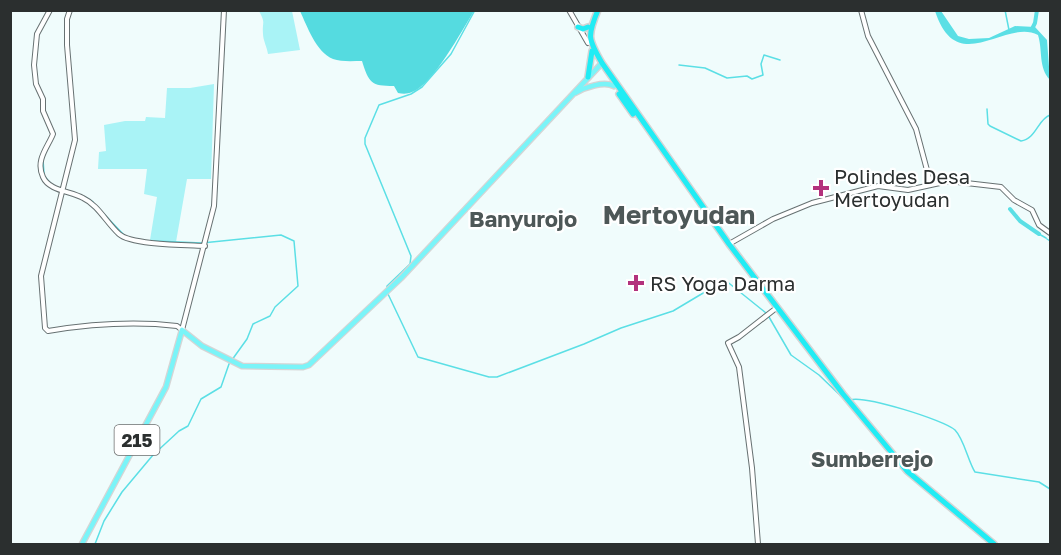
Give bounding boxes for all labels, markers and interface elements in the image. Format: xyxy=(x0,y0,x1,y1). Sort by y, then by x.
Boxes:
place label: Polindes Desa Mertoyudan xyxy=(834,164,970,211)
marker: Polindes Desa Mertoyudan xyxy=(812,179,830,197)
district label: Mertoyudan xyxy=(603,199,755,230)
district label: Banyurojo xyxy=(469,205,577,232)
place label: RS Yoga Darma xyxy=(650,271,795,295)
marker: RS Yoga Darma xyxy=(627,274,645,292)
road number: 215 xyxy=(114,425,160,455)
district label: Sumberrejo xyxy=(811,445,933,472)

